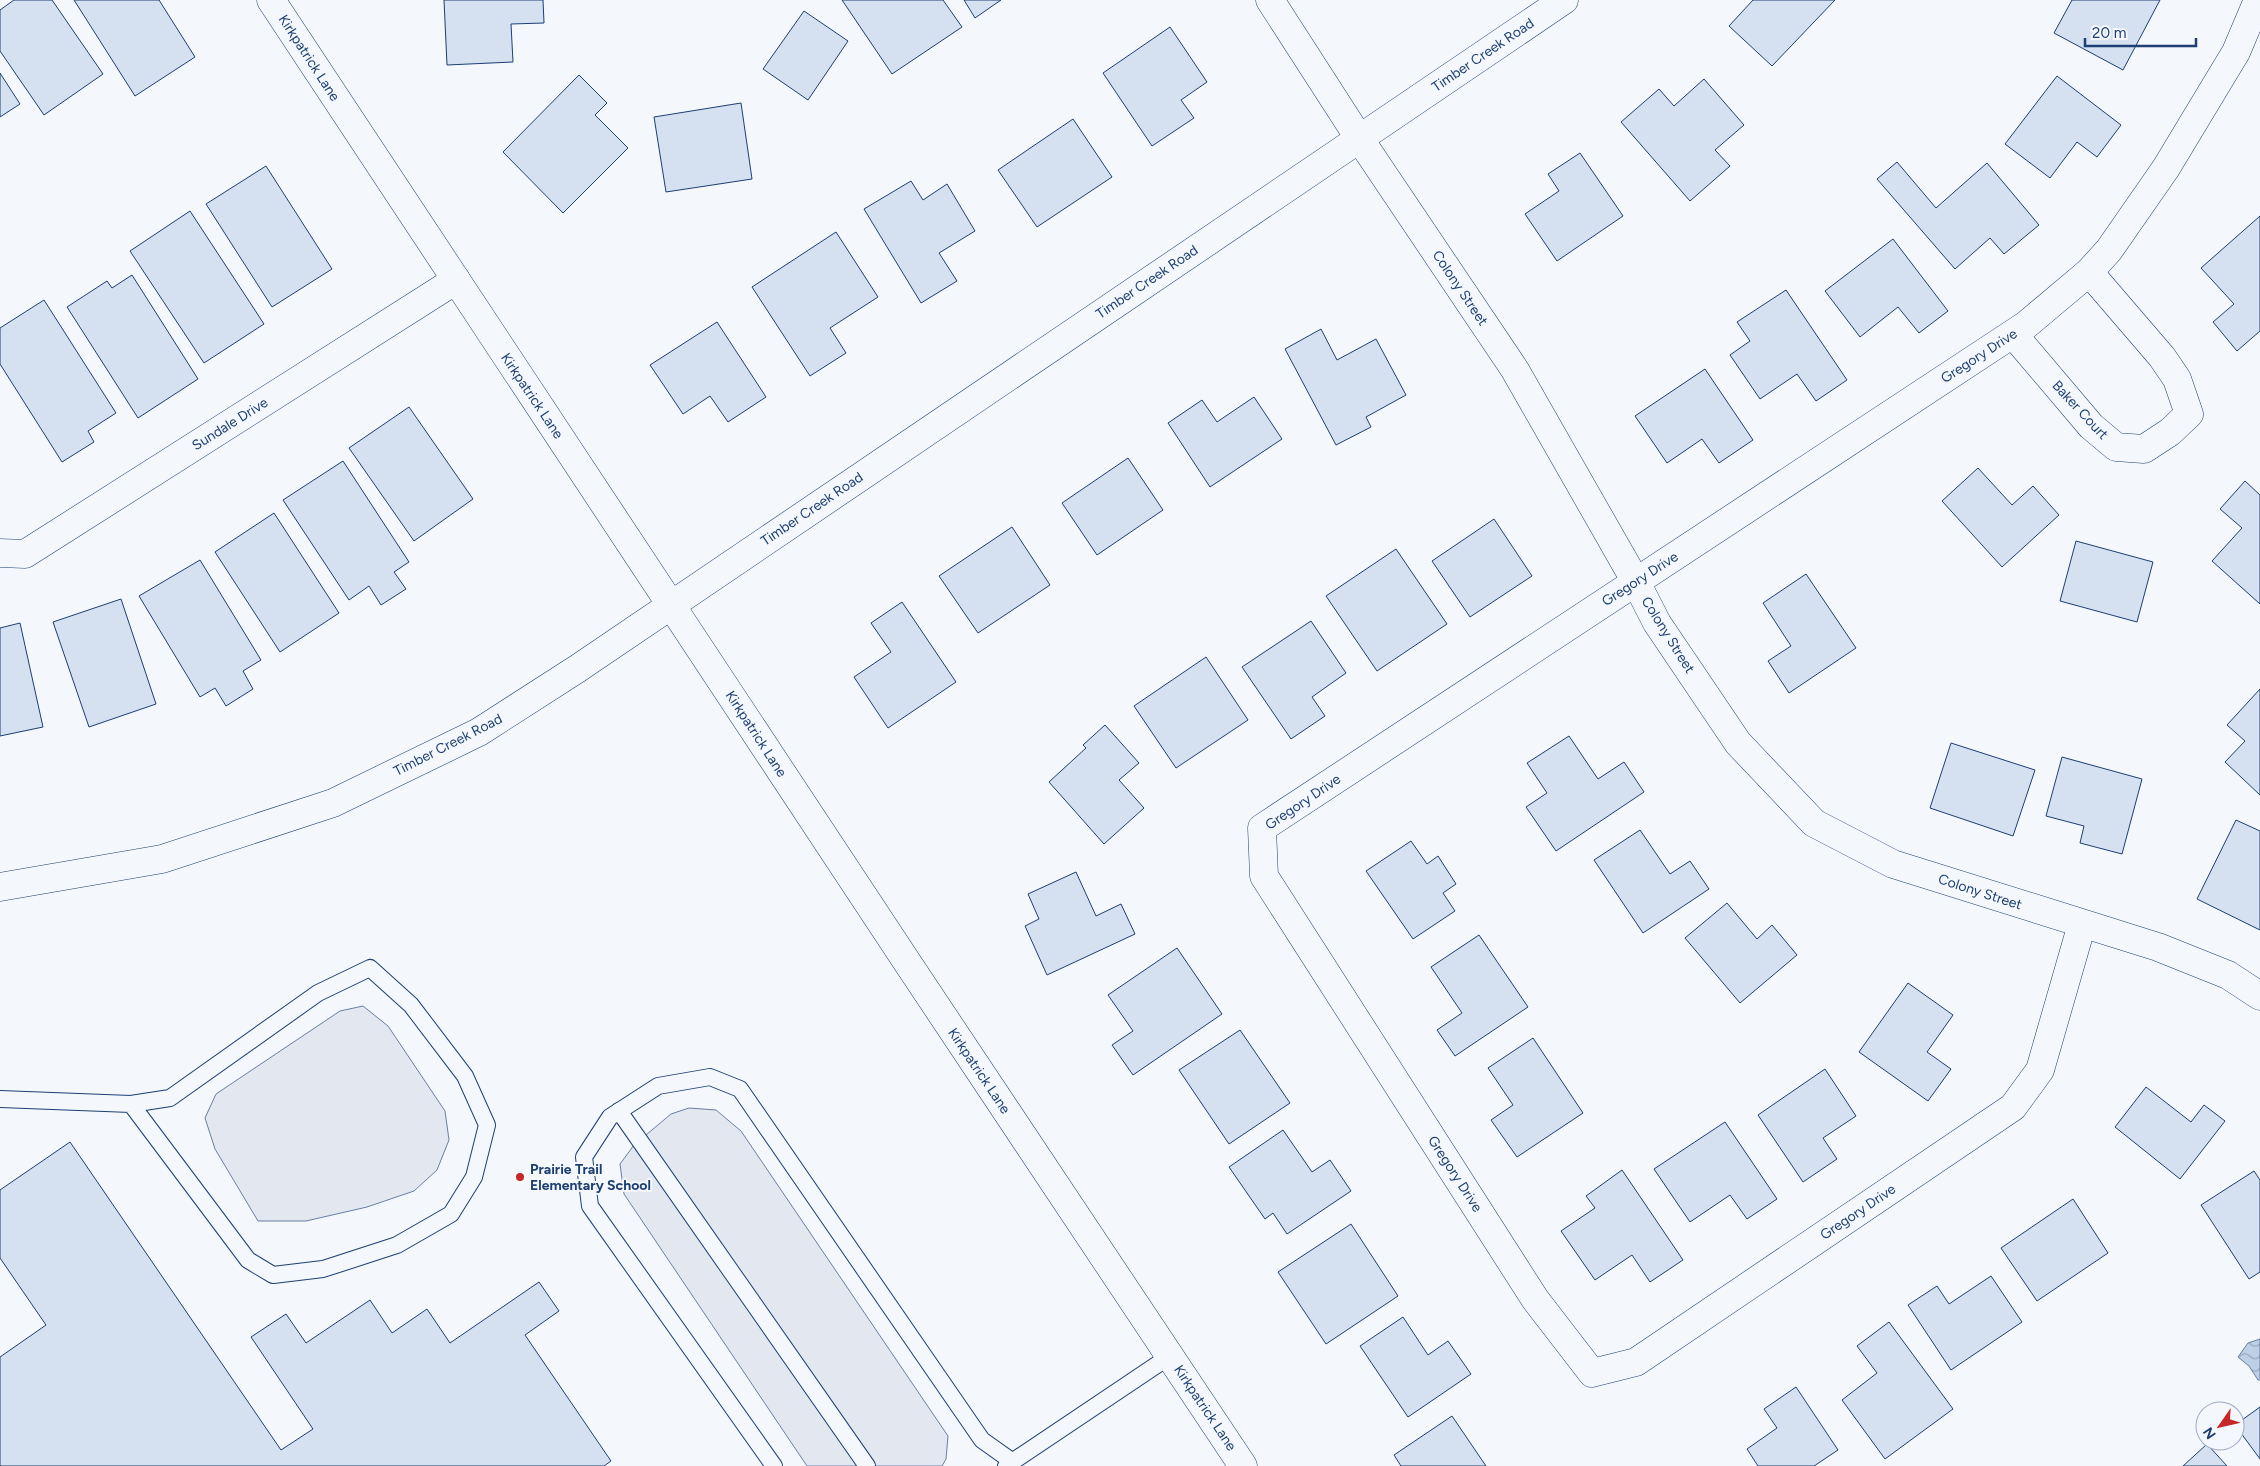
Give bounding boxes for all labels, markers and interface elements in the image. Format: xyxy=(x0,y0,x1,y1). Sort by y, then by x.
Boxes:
street label: Kirkpatrick Lane xyxy=(275,12,343,105)
street label: Timber Creek Road xyxy=(1429,15,1537,95)
scale bar xyxy=(2085,15,2196,47)
text: 20 m xyxy=(2092,24,2126,42)
street label: Timber Creek Road xyxy=(1093,242,1201,322)
street label: Colony Street xyxy=(1429,247,1491,329)
street label: Gregory Drive xyxy=(1938,325,2021,387)
street label: Kirkpatrick Lane xyxy=(497,350,567,442)
street label: Baker Court xyxy=(2048,377,2112,443)
street label: Sundale Drive xyxy=(189,394,271,454)
street label: Timber Creek Road xyxy=(758,469,866,549)
street label: Gregory Drive xyxy=(1599,548,1682,610)
street label: Colony Street xyxy=(1638,594,1698,676)
street label: Kirkpatrick Lane xyxy=(722,688,790,781)
street label: Timber Creek Road xyxy=(391,710,505,780)
street label: Gregory Drive xyxy=(1262,770,1344,833)
street label: Colony Street xyxy=(1936,870,2024,914)
street label: Kirkpatrick Lane xyxy=(944,1025,1014,1117)
street label: Gregory Drive xyxy=(1424,1133,1486,1216)
place label: Prairie Trail Elementary School xyxy=(530,1161,651,1194)
marker: Prairie Trail Elementary School xyxy=(514,1171,526,1183)
street label: Gregory Drive xyxy=(1817,1180,1899,1243)
street label: Kirkpatrick Lane xyxy=(1170,1362,1240,1454)
north arrow xyxy=(2195,1401,2245,1451)
text: N xyxy=(2200,1424,2220,1442)

